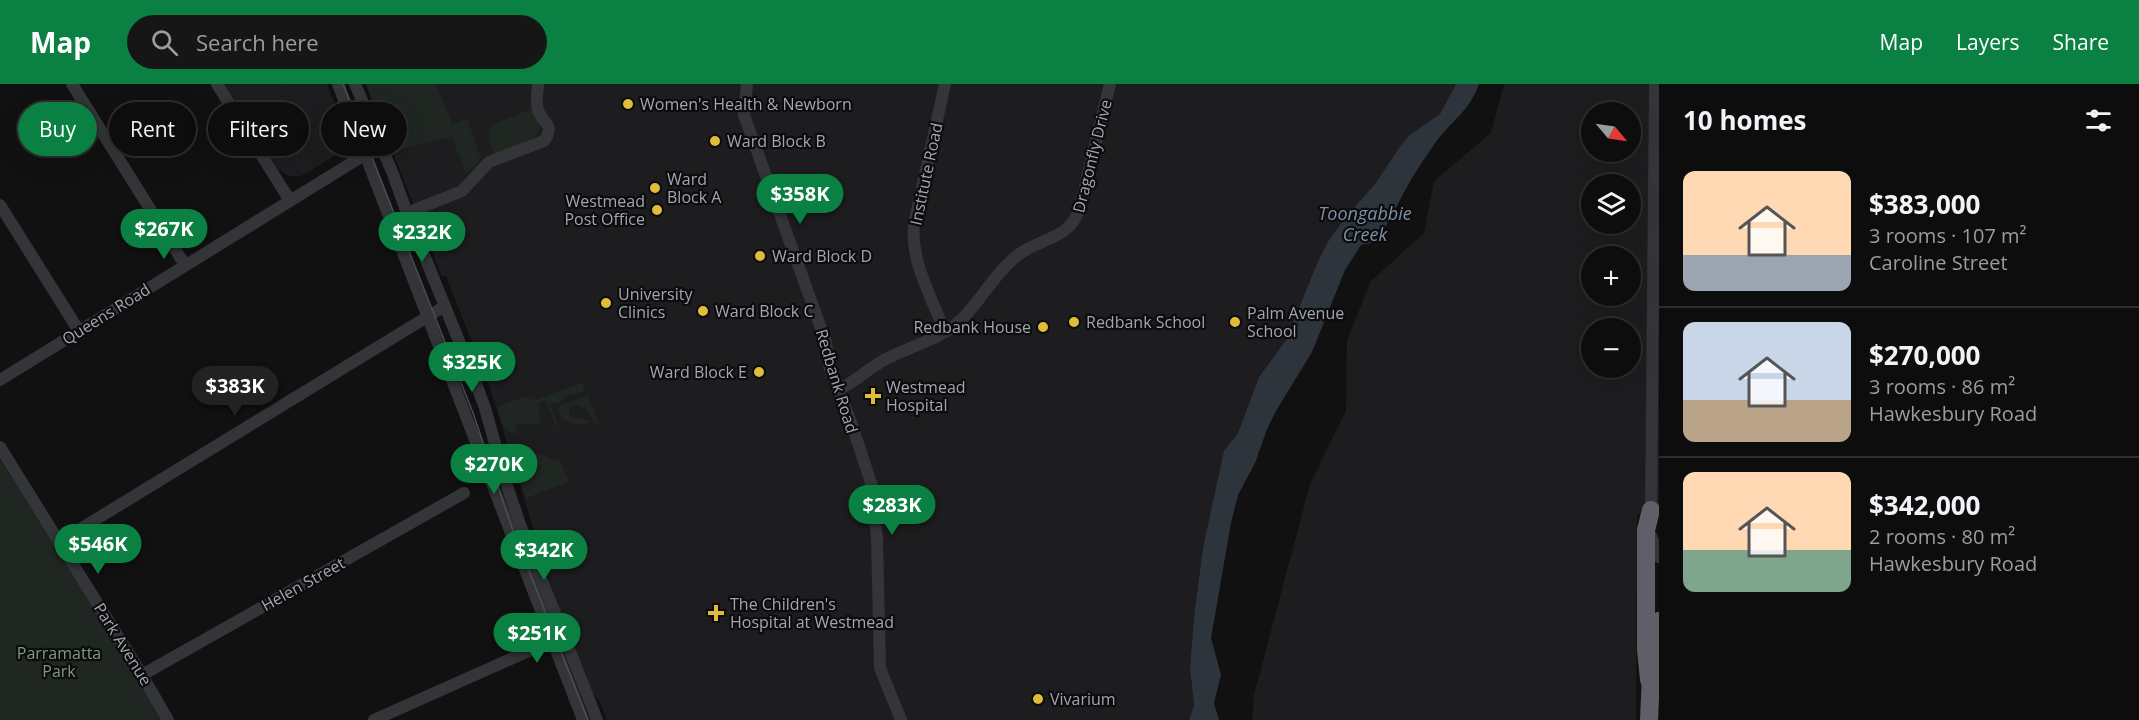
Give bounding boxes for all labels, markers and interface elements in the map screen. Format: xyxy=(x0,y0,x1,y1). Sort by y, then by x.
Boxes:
search box xyxy=(127,15,547,69)
text: Map xyxy=(30,23,91,61)
icon: search xyxy=(148,26,181,59)
text: Search here xyxy=(196,27,319,57)
text: Map xyxy=(1880,28,1923,56)
text: Layers xyxy=(1956,28,2020,56)
text: Share xyxy=(2053,28,2109,56)
place label: Women's Health & Newborn xyxy=(640,93,852,115)
marker: Women's Health & Newborn xyxy=(621,97,635,111)
street label: Dragonfly Drive xyxy=(1067,97,1117,215)
chip: Buy xyxy=(18,102,97,156)
chip: Rent xyxy=(109,102,196,156)
chip: Filters xyxy=(208,102,309,156)
chip: New xyxy=(321,102,407,156)
north arrow xyxy=(1581,102,1641,162)
map controls xyxy=(1581,102,1641,378)
text: 10 homes xyxy=(1683,102,1807,138)
icon: filters xyxy=(2082,104,2115,137)
street label: Institute Road xyxy=(904,121,948,227)
place label: Ward Block B xyxy=(727,130,826,152)
marker: Ward Block B xyxy=(708,134,722,148)
place label: Ward Block A xyxy=(667,168,722,208)
pin: $358K xyxy=(758,174,842,225)
button: layers xyxy=(1581,174,1641,234)
text: $358K xyxy=(770,180,830,207)
marker: Ward Block A xyxy=(648,181,662,195)
text: $383,000 xyxy=(1869,186,1980,222)
place label: Westmead Post Office xyxy=(564,190,645,230)
icon: home xyxy=(1731,195,1803,267)
water label: Toongabbie Creek xyxy=(1318,201,1412,246)
marker: Westmead Post Office xyxy=(650,203,664,217)
pin: $267K xyxy=(122,209,206,260)
pin: $232K xyxy=(380,212,464,263)
text: $267K xyxy=(134,215,194,242)
text: $232K xyxy=(392,218,452,245)
text: 3 rooms · 107 m² xyxy=(1869,222,2027,249)
place label: Ward Block D xyxy=(772,245,872,267)
button: + xyxy=(1581,246,1641,306)
marker: Ward Block D xyxy=(753,249,767,263)
text: Caroline Street xyxy=(1869,249,2008,276)
street label: Queens Road xyxy=(58,278,154,350)
place label: University Clinics xyxy=(618,283,693,323)
marker: University Clinics xyxy=(599,296,613,310)
place label: Ward Block C xyxy=(715,300,813,322)
place label: Palm Avenue School xyxy=(1247,302,1344,342)
marker: Ward Block C xyxy=(696,304,710,318)
place label: Redbank School xyxy=(1086,311,1205,333)
marker: Redbank School xyxy=(1067,315,1081,329)
marker: Palm Avenue School xyxy=(1228,315,1242,329)
place label: Redbank House xyxy=(913,316,1031,338)
button: − xyxy=(1581,318,1641,378)
marker: Redbank House xyxy=(1036,320,1050,334)
street label: Redbank Road xyxy=(811,326,863,436)
text: $270,000 xyxy=(1869,337,1980,373)
pin: $325K xyxy=(430,342,514,393)
icon: home xyxy=(1731,346,1803,418)
text: $325K xyxy=(442,348,502,375)
place label: Ward Block E xyxy=(650,361,747,383)
marker: Ward Block E xyxy=(752,365,766,379)
pin: $383K xyxy=(193,366,277,417)
text: $383K xyxy=(205,372,265,399)
text: 3 rooms · 86 m² xyxy=(1869,373,2015,400)
place label: Westmead Hospital xyxy=(886,376,966,416)
marker: Westmead Hospital xyxy=(864,387,882,405)
text: Hawkesbury Road xyxy=(1869,400,2037,427)
pin: $270K xyxy=(452,444,536,495)
text: $270K xyxy=(464,450,524,477)
pin: $283K xyxy=(850,485,934,536)
text: $342,000 xyxy=(1869,487,1980,523)
text: $283K xyxy=(862,491,922,518)
icon: home xyxy=(1731,496,1803,568)
text: 2 rooms · 80 m² xyxy=(1869,523,2015,550)
pin: $546K xyxy=(56,524,140,575)
text: $546K xyxy=(68,530,128,557)
pin: $342K xyxy=(502,530,586,581)
text: $342K xyxy=(514,536,574,563)
text: Hawkesbury Road xyxy=(1869,550,2037,577)
street label: Helen Street xyxy=(257,552,349,616)
place label: The Children's Hospital at Westmead xyxy=(730,593,894,633)
street label: Park Avenue xyxy=(89,599,157,689)
marker: The Children's Hospital at Westmead xyxy=(707,604,725,622)
pin: $251K xyxy=(495,613,579,664)
text: $251K xyxy=(507,619,567,646)
park label: Parramatta Park xyxy=(17,642,101,682)
place label: Vivarium xyxy=(1050,688,1116,710)
marker: Vivarium xyxy=(1031,692,1045,706)

